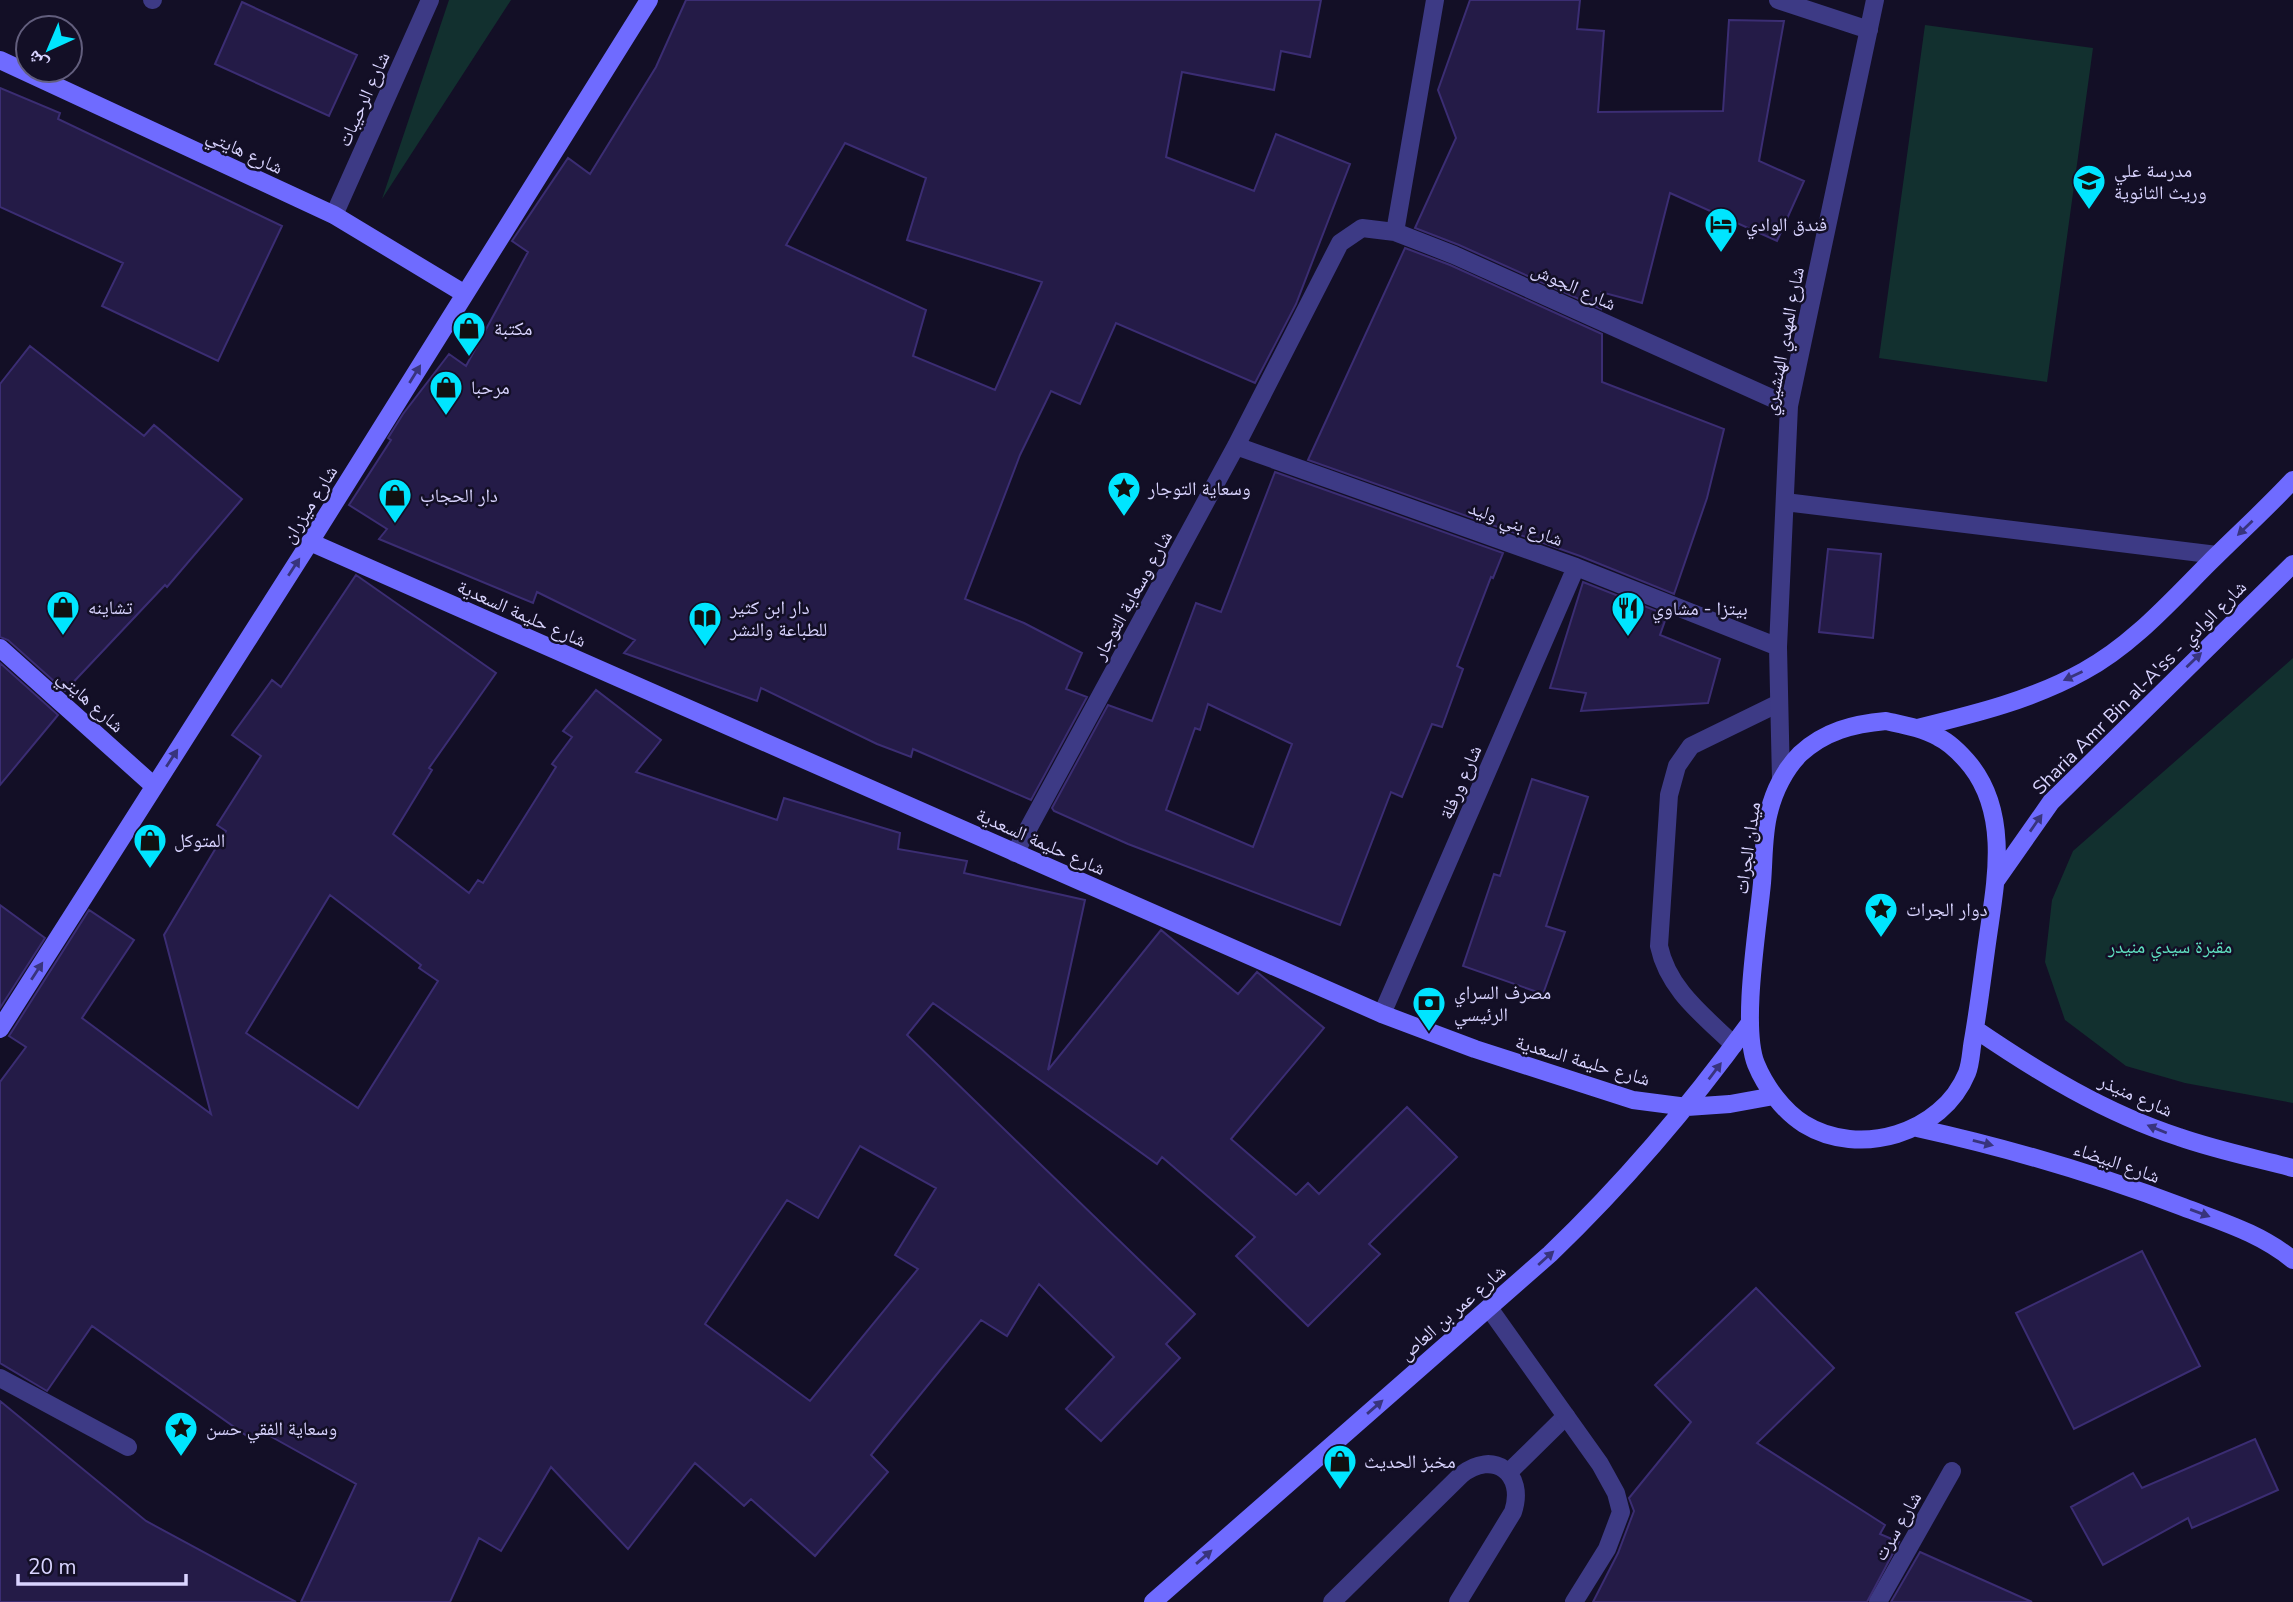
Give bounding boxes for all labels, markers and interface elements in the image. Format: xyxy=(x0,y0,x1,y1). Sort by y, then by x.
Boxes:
north arrow xyxy=(14,14,84,84)
text: ش xyxy=(22,44,54,77)
street label: شارع الرحيبات xyxy=(331,48,396,151)
street label: شارع هايتي xyxy=(201,123,287,183)
place label: مدرسة علي وريث الثانوية xyxy=(2114,158,2207,206)
school or university icon: مدرسة علي وريث الثانوية xyxy=(2070,162,2108,211)
hotel icon: فندق الوادي xyxy=(1702,205,1740,254)
place label: فندق الوادي xyxy=(1746,212,1827,240)
street label: شارع الجوش xyxy=(1527,257,1620,317)
street label: شارع المهدي الهنشيري xyxy=(1757,265,1813,418)
shop icon: مكتبة xyxy=(450,309,488,358)
place label: مكتبة xyxy=(494,316,532,342)
one-way arrow xyxy=(409,364,422,384)
shop icon: مرحبا xyxy=(427,368,465,417)
place label: مرحبا xyxy=(471,375,510,401)
street label: شارع ميزران xyxy=(276,461,344,548)
place icon: وسعاية التوجار xyxy=(1105,469,1143,518)
shop icon: دار الحجاب xyxy=(376,476,414,525)
place label: وسعاية التوجار xyxy=(1147,476,1251,502)
place label: دار الحجاب xyxy=(420,483,498,509)
street label: شارع بني وليد xyxy=(1464,495,1566,555)
one-way arrow xyxy=(2236,520,2253,537)
street label: شارع وسعاية التوجار xyxy=(1086,526,1179,665)
one-way arrow xyxy=(288,557,301,576)
street label: شارع حليمة السعدية xyxy=(453,574,590,654)
street label: Sharia Amr Bin al-A'ss - شارع الوادي xyxy=(2027,575,2254,802)
shop icon: تشاينه xyxy=(44,588,82,637)
restaurant icon: بيتزا - مشاوي xyxy=(1609,589,1647,638)
place label: تشاينه xyxy=(88,595,133,621)
place label: دار ابن كثير للطباعة والنشر xyxy=(729,595,827,643)
place label: بيتزا - مشاوي xyxy=(1652,596,1748,624)
library icon: دار ابن كثير للطباعة والنشر xyxy=(686,599,724,648)
one-way arrow xyxy=(2186,652,2203,669)
street label: شارع هايتي xyxy=(50,665,129,740)
one-way arrow xyxy=(2063,670,2083,682)
street label: شارع ورفلة xyxy=(1434,741,1488,824)
one-way arrow xyxy=(165,749,178,768)
street label: ميدان الجرات xyxy=(1729,800,1767,896)
street label: شارع حليمة السعدية xyxy=(972,802,1109,882)
one-way arrow xyxy=(2029,814,2043,832)
shop icon: المتوكل xyxy=(131,821,169,870)
place label: المتوكل xyxy=(174,828,225,854)
place icon: دوار الجرات xyxy=(1862,890,1900,939)
place label: دوار الجرات xyxy=(1906,897,1988,923)
park label: مقبرة سيدي منيدر xyxy=(2107,934,2232,962)
one-way arrow xyxy=(30,962,43,981)
place label: مصرف السراي الرئيسي xyxy=(1454,980,1551,1030)
bank icon: مصرف السراي الرئيسي xyxy=(1410,984,1448,1033)
street label: شارع حليمة السعدية xyxy=(1512,1029,1653,1093)
one-way arrow xyxy=(1708,1062,1722,1080)
street label: شارع منيذر xyxy=(2094,1068,2177,1124)
one-way arrow xyxy=(2146,1123,2167,1134)
street label: شارع البيضاء xyxy=(2070,1136,2163,1190)
one-way arrow xyxy=(1973,1138,1995,1149)
one-way arrow xyxy=(2189,1208,2210,1219)
one-way arrow xyxy=(1538,1250,1555,1266)
street label: شارع عمر بن العاص xyxy=(1393,1259,1512,1367)
one-way arrow xyxy=(1366,1399,1384,1415)
place icon: وسعاية الفقي حسن xyxy=(162,1409,200,1458)
place label: وسعاية الفقي حسن xyxy=(206,1416,337,1444)
shop icon: مخبز الحديث xyxy=(1321,1442,1359,1491)
place label: مخبز الحديث xyxy=(1364,1449,1456,1475)
street label: شارع سرت xyxy=(1868,1487,1928,1566)
scale bar xyxy=(18,1542,186,1586)
one-way arrow xyxy=(1195,1549,1213,1565)
text: 20 m xyxy=(28,1553,77,1581)

